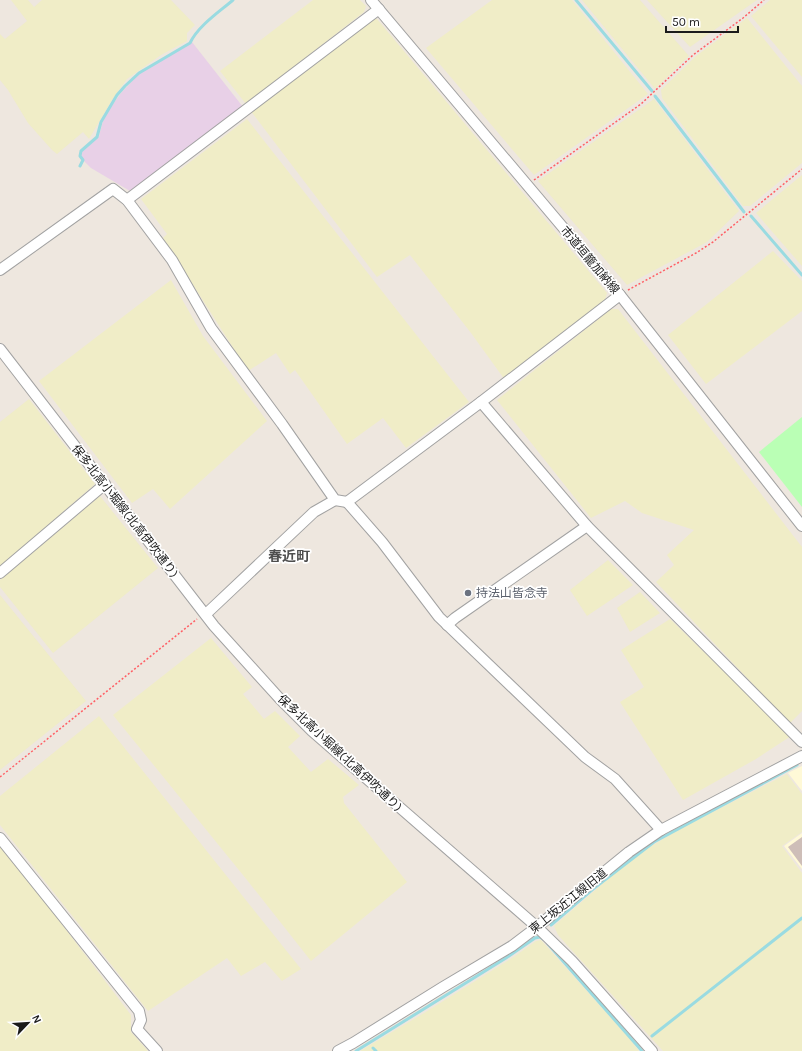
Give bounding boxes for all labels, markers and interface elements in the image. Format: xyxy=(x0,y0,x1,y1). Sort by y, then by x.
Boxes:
scale bar xyxy=(666,8,738,34)
text: 50 m xyxy=(672,15,700,29)
street label: 市道垣籠加納線 xyxy=(558,223,622,297)
street label: 保多北高小堀線(北高伊吹通り) xyxy=(69,442,181,580)
district label: 春近町 xyxy=(268,548,310,565)
place label: 持法山皆念寺 xyxy=(476,586,548,600)
marker: 持法山皆念寺 xyxy=(463,588,473,598)
street label: 保多北高小堀線(北高伊吹通り) xyxy=(275,692,405,814)
street label: 東上坂近江線旧道 xyxy=(526,865,610,937)
north arrow xyxy=(8,1003,48,1043)
text: N xyxy=(29,1013,44,1025)

